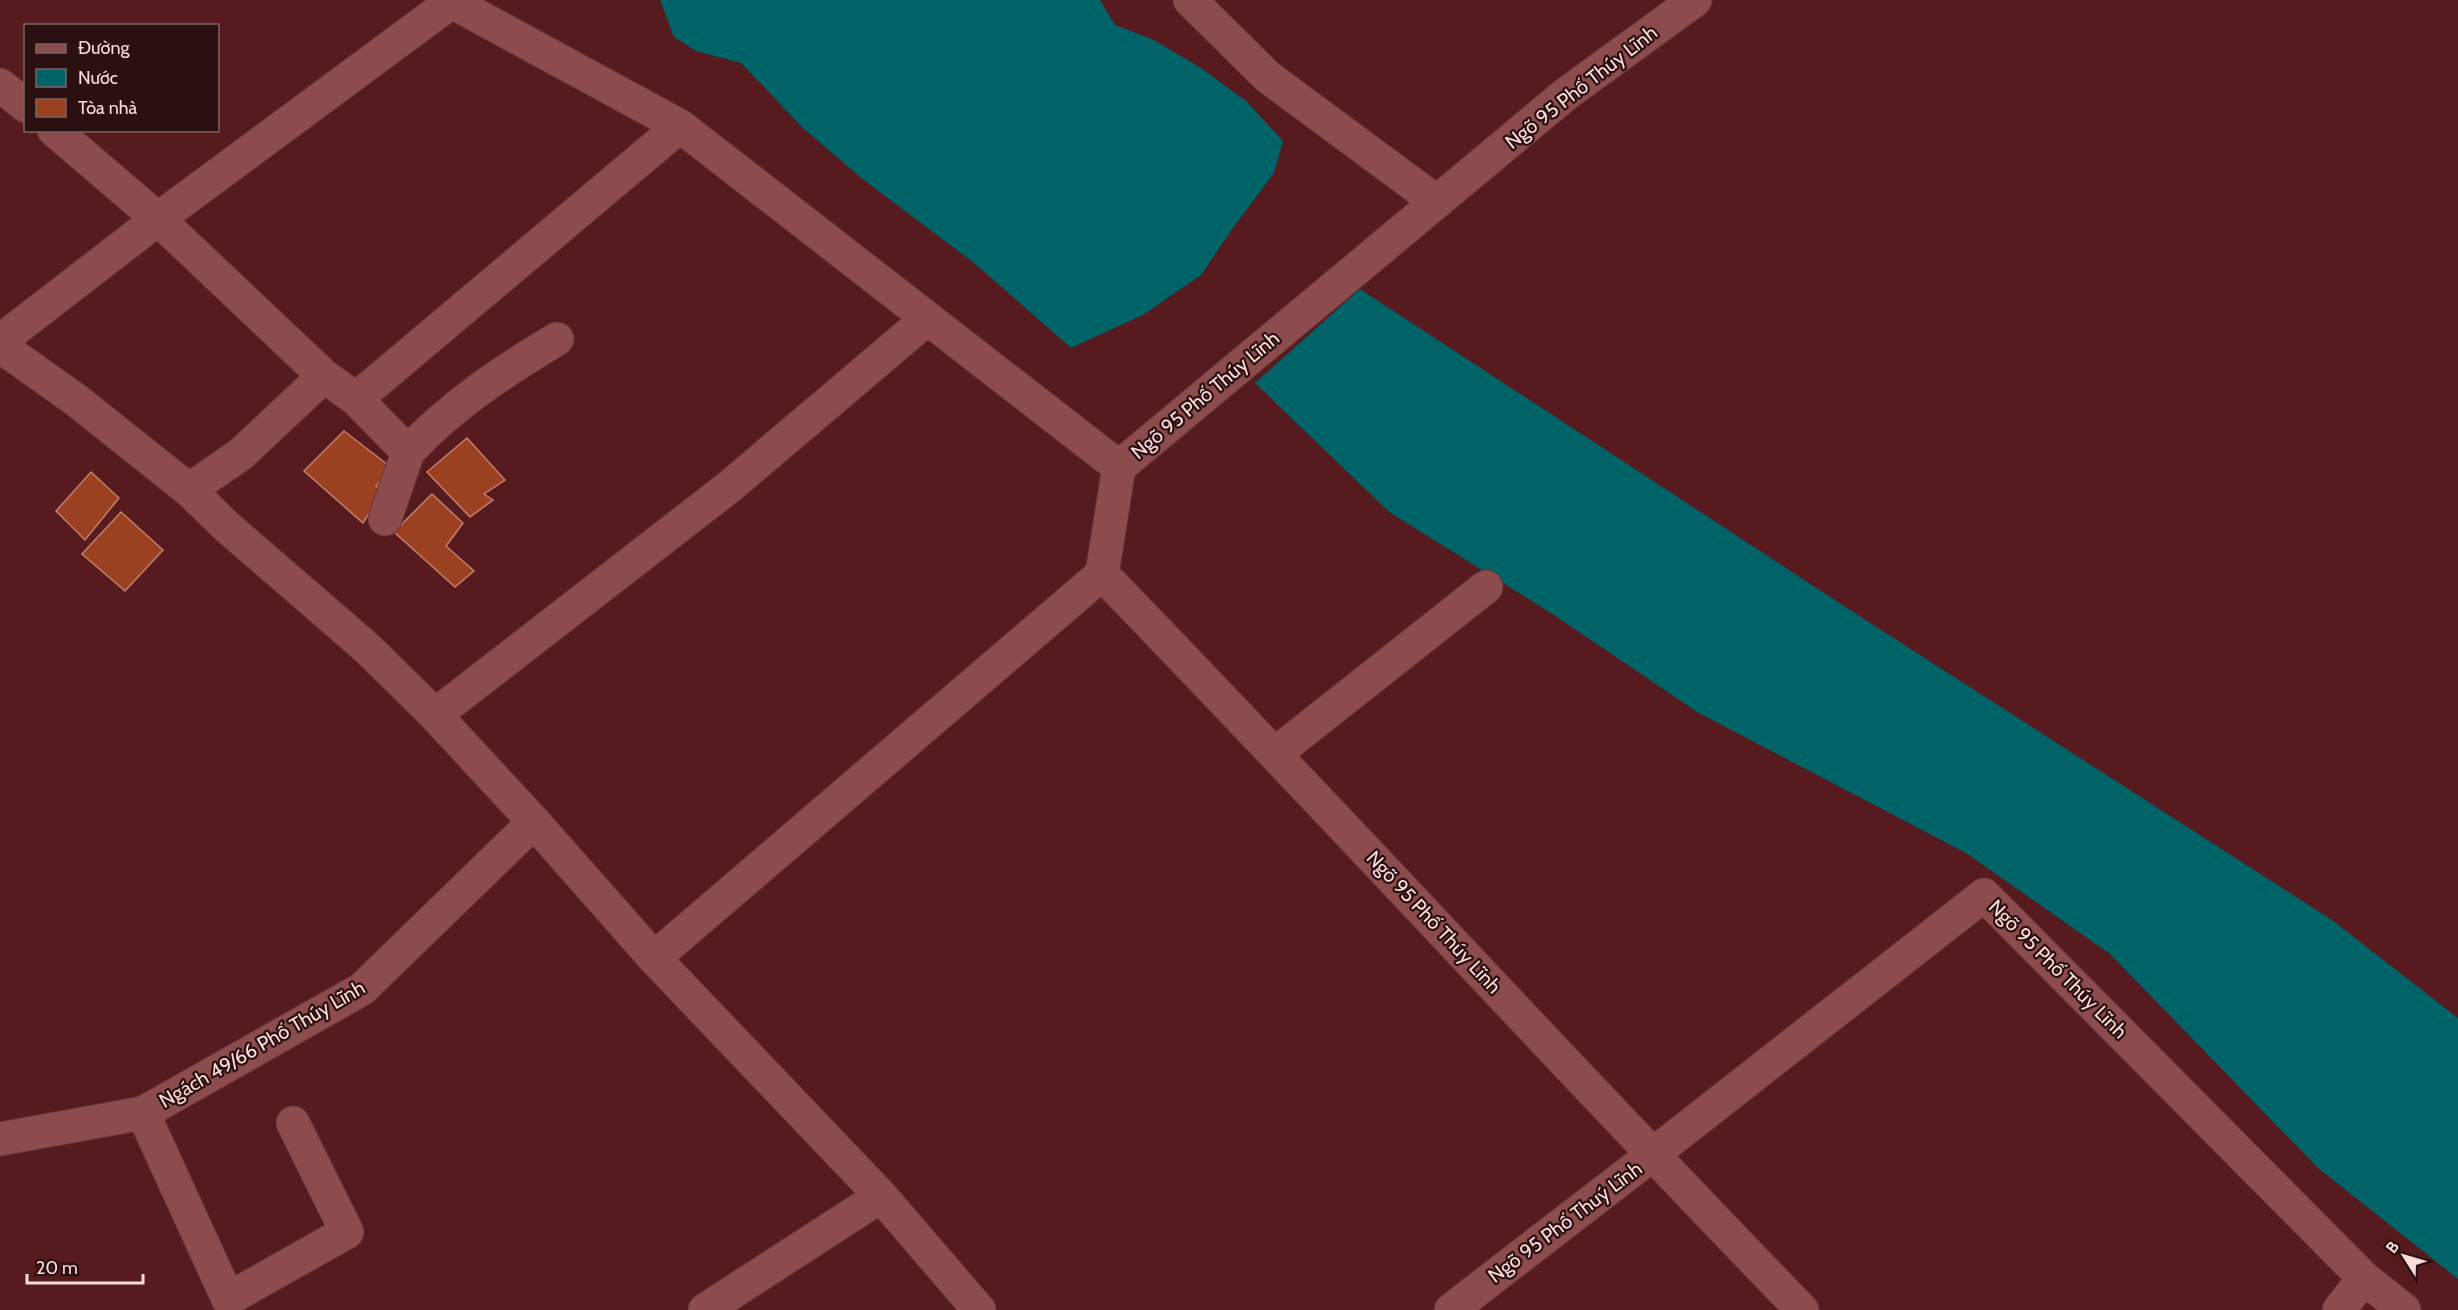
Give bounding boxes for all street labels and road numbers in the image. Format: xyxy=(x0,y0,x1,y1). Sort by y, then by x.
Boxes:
street label: Ngõ 95 Phố Thúy Lĩnh xyxy=(1500,20,1662,154)
street label: Ngõ 95 Phố Thúy Lĩnh xyxy=(1126,326,1284,464)
street label: Ngõ 95 Phố Thúy Lĩnh xyxy=(1362,846,1506,998)
street label: Ngõ 95 Phố Thúy Lĩnh xyxy=(1984,895,2132,1043)
street label: Ngách 49/66 Phố Thúy Lĩnh xyxy=(155,975,369,1113)
street label: Ngõ 95 Phố Thuý Lĩnh xyxy=(1483,1156,1647,1288)

